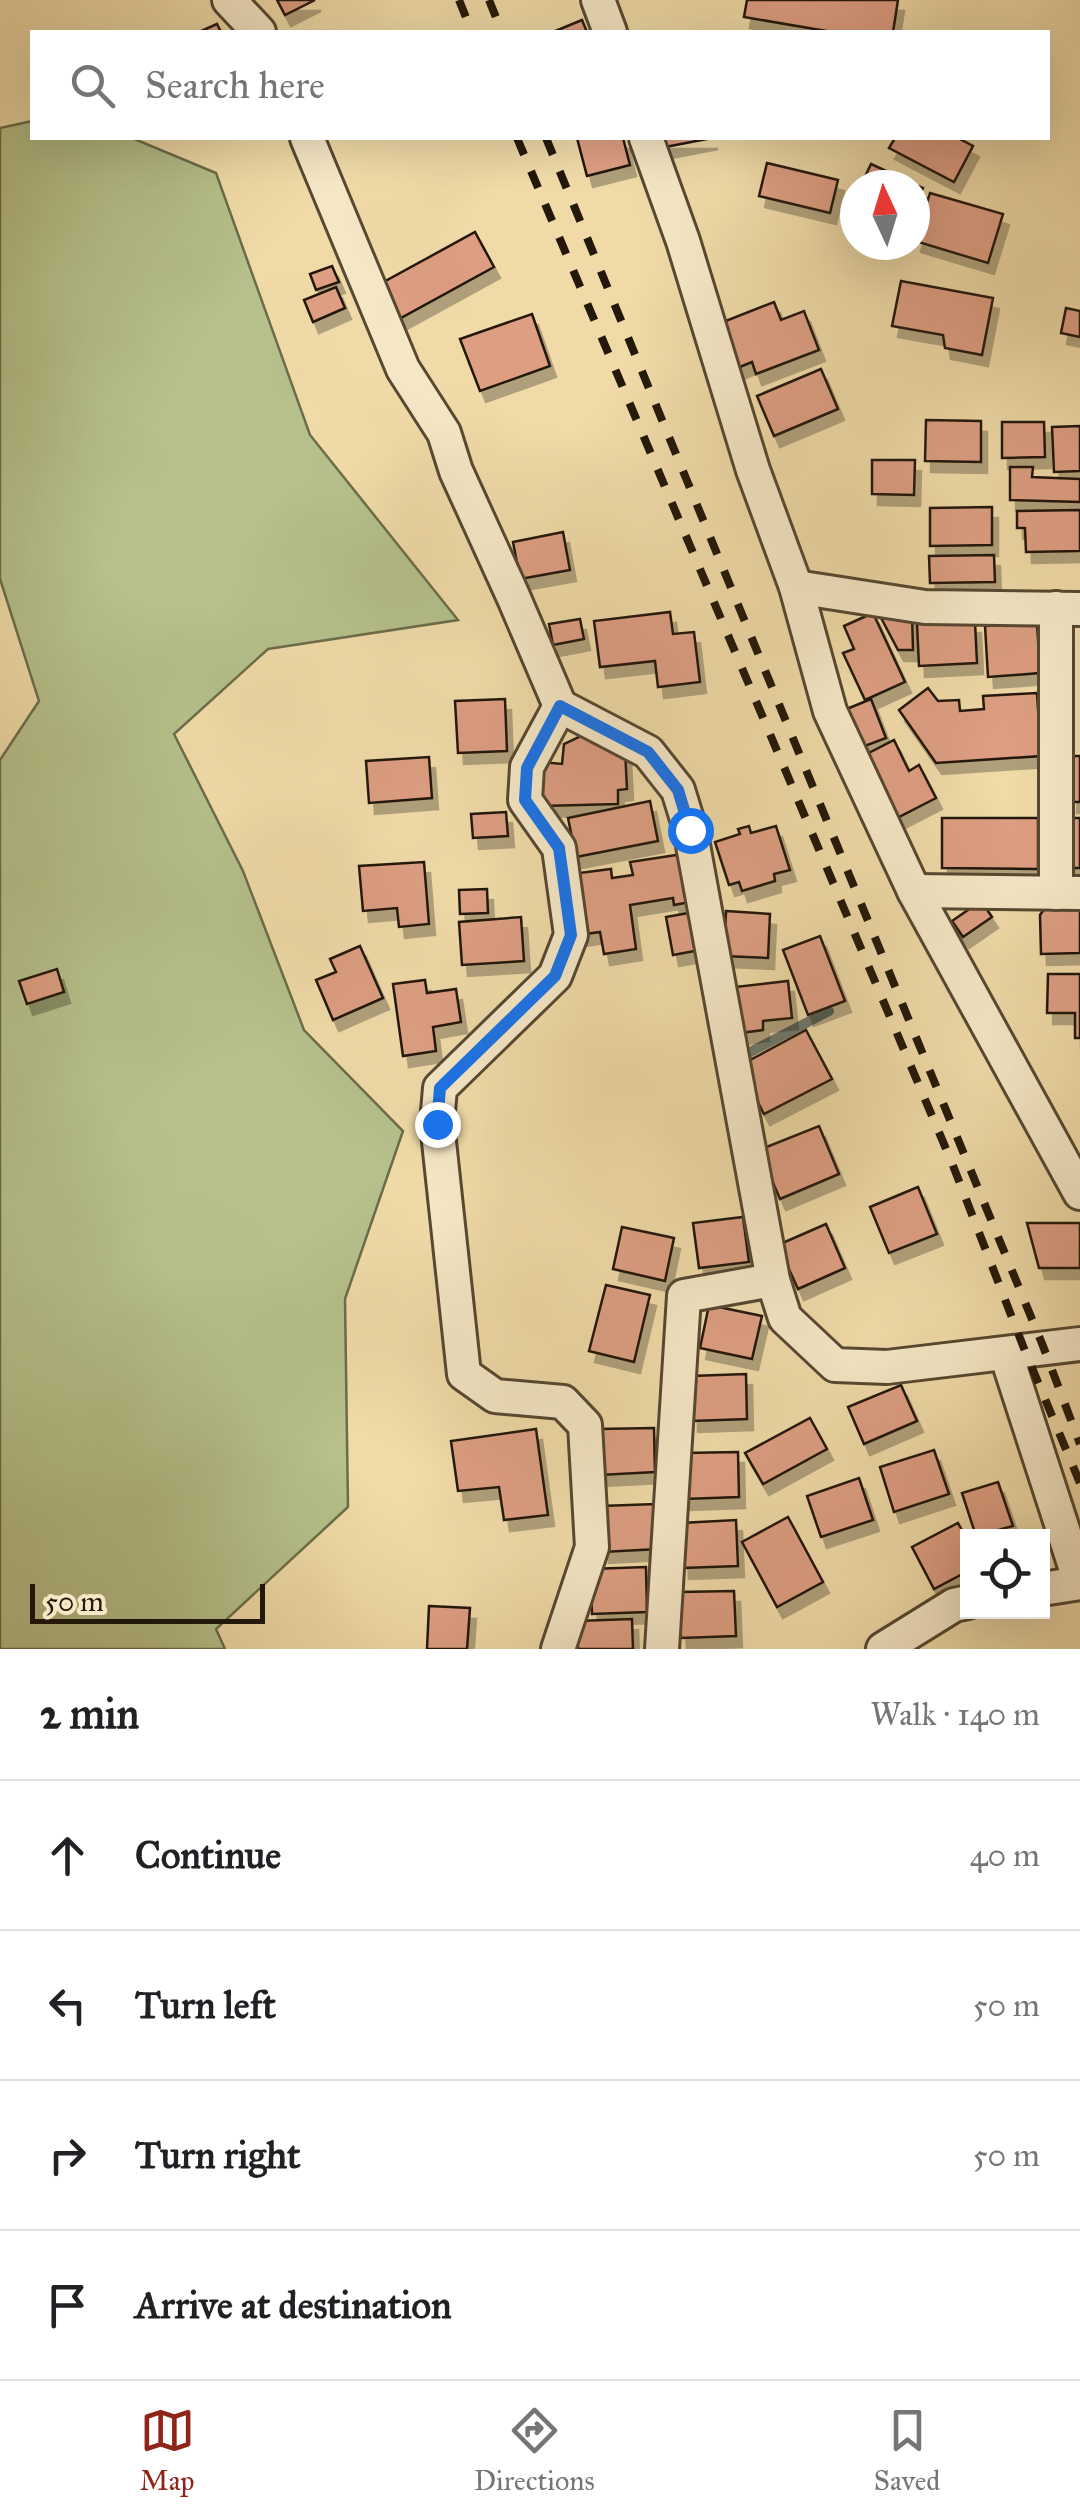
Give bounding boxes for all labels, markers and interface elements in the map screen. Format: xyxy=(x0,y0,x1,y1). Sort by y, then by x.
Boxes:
search box xyxy=(30,30,1050,140)
icon: search xyxy=(65,58,120,113)
text: Search here xyxy=(145,62,325,108)
north arrow xyxy=(840,170,930,260)
route start xyxy=(668,808,714,854)
route end xyxy=(415,1102,461,1148)
map controls xyxy=(960,1529,1050,1619)
button: locate xyxy=(960,1529,1050,1619)
scale bar xyxy=(30,1579,265,1624)
text: 50 m xyxy=(45,1584,104,1619)
text: 2 min xyxy=(40,1688,139,1740)
text: Walk · 140 m xyxy=(870,1695,1040,1734)
icon: ahead xyxy=(40,1828,95,1883)
text: Continue xyxy=(135,1832,281,1878)
text: 40 m xyxy=(970,1836,1040,1875)
icon: left xyxy=(40,1978,95,2033)
text: Turn left xyxy=(135,1982,276,2028)
text: 50 m xyxy=(973,1986,1040,2025)
icon: right xyxy=(40,2128,95,2183)
text: Turn right xyxy=(135,2132,301,2178)
text: 50 m xyxy=(973,2136,1040,2175)
icon: arrive xyxy=(40,2278,95,2333)
text: Arrive at destination xyxy=(135,2282,452,2328)
tab: Map xyxy=(140,2403,195,2498)
tab: Directions xyxy=(474,2403,595,2498)
tab: Saved xyxy=(874,2403,940,2498)

